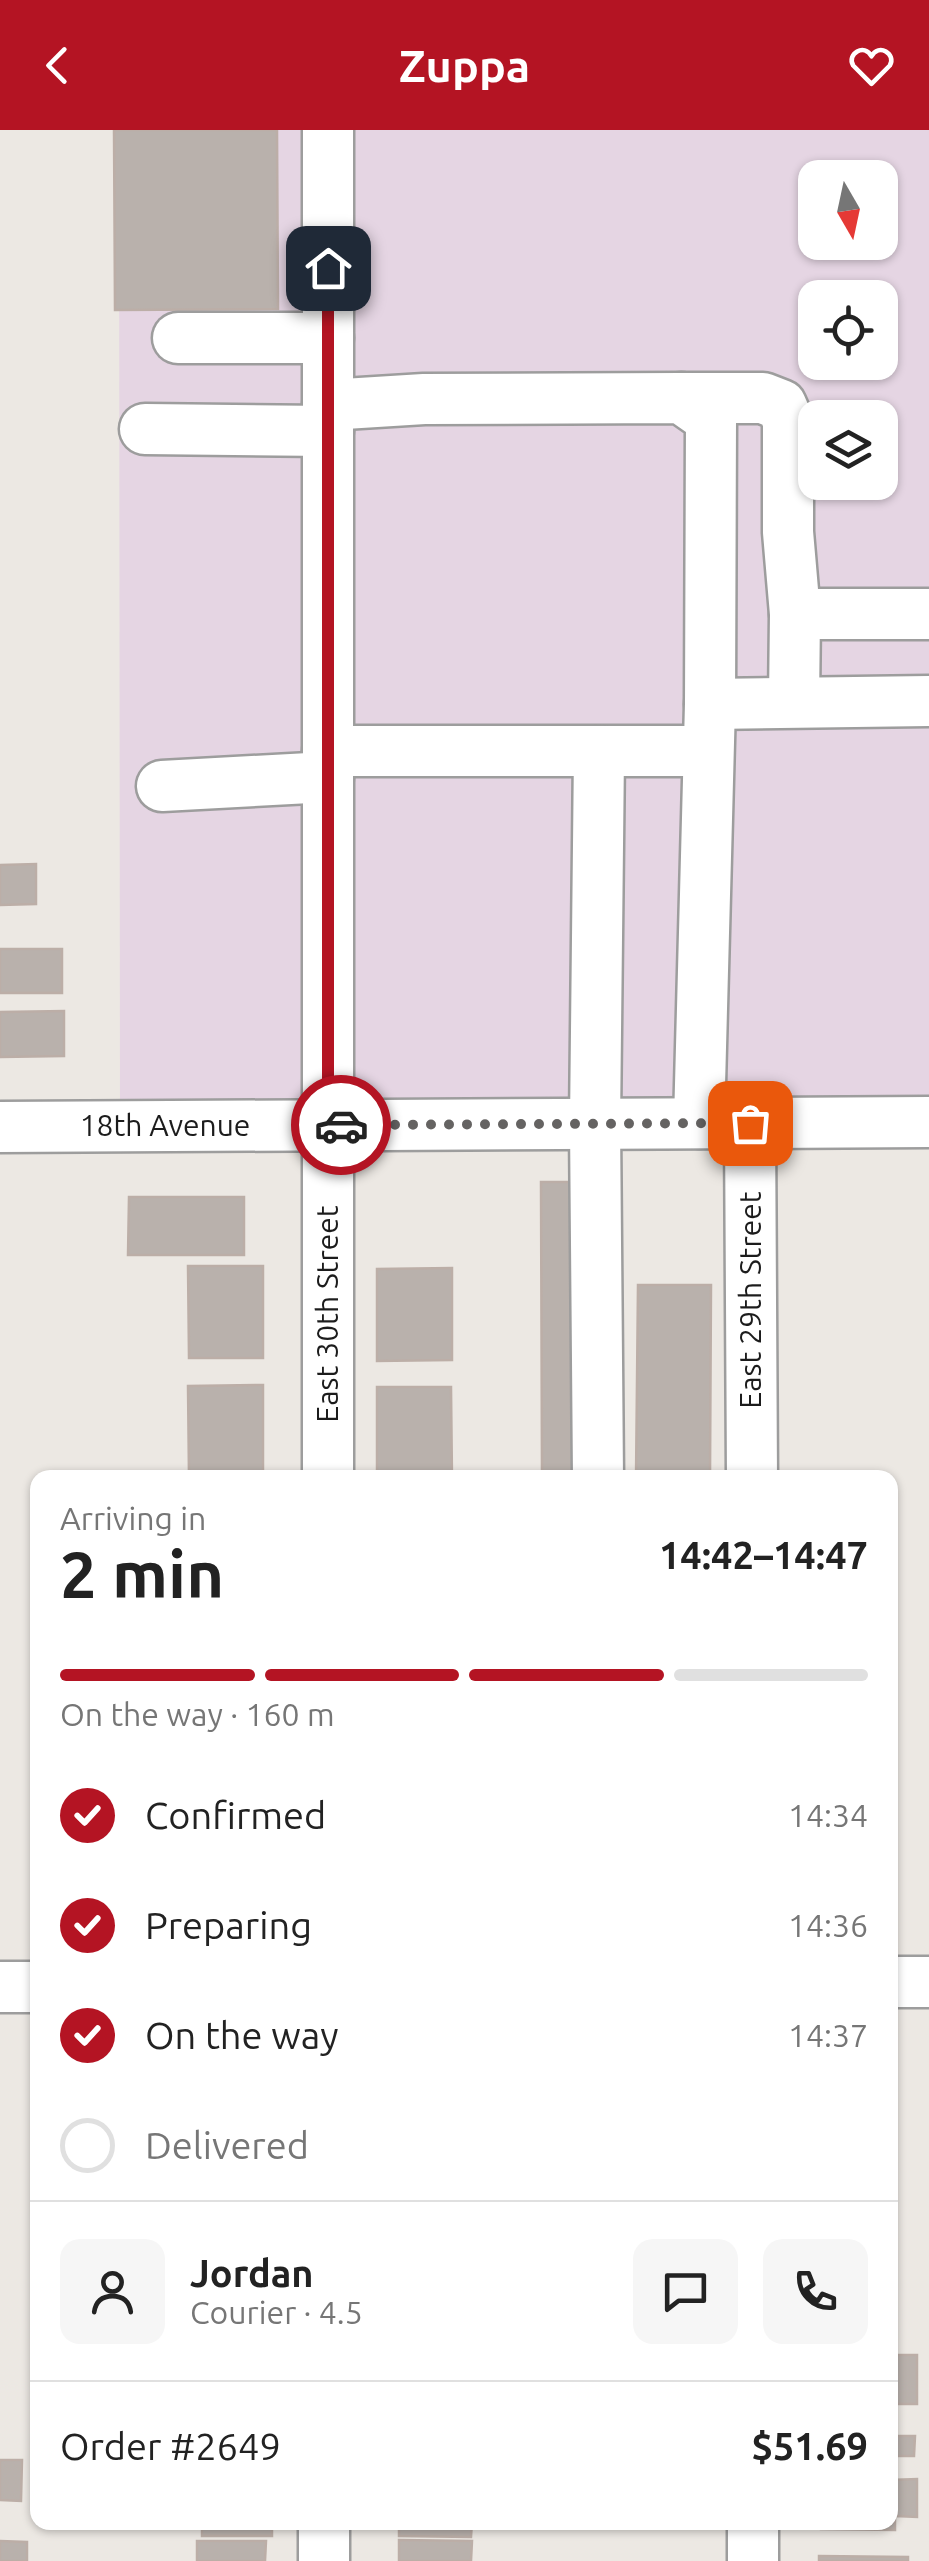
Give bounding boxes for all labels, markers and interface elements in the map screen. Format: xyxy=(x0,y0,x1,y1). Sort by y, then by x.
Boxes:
icon: back xyxy=(30,38,85,93)
icon: heart xyxy=(844,38,899,93)
text: Zuppa xyxy=(399,40,530,91)
north arrow xyxy=(798,160,898,260)
map controls xyxy=(798,160,898,500)
pin xyxy=(286,226,371,311)
icon: home xyxy=(301,241,356,296)
button: locate xyxy=(798,280,898,380)
button: layers xyxy=(798,400,898,500)
courier xyxy=(291,1075,391,1175)
pin xyxy=(708,1081,793,1166)
icon: bag xyxy=(723,1096,778,1151)
icon: car xyxy=(314,1098,369,1153)
street label: 18th Avenue xyxy=(80,1108,250,1142)
street label: East 29th Street xyxy=(733,1191,767,1409)
street label: East 30th Street xyxy=(310,1205,344,1423)
text: Arriving in xyxy=(60,1500,206,1536)
text: 14:42–14:47 xyxy=(659,1534,868,1576)
text: 2 min xyxy=(60,1537,224,1610)
text: On the way · 160 m xyxy=(60,1696,335,1732)
icon: check xyxy=(60,1788,115,1843)
text: Confirmed xyxy=(145,1794,326,1836)
text: 14:34 xyxy=(788,1797,868,1833)
icon: check xyxy=(60,1898,115,1953)
text: Preparing xyxy=(145,1904,312,1946)
text: 14:36 xyxy=(788,1907,868,1943)
icon: check xyxy=(60,2008,115,2063)
text: On the way xyxy=(145,2014,338,2056)
text: 14:37 xyxy=(788,2017,868,2053)
text: Delivered xyxy=(145,2124,309,2166)
button: person xyxy=(60,2239,165,2344)
button: chat xyxy=(633,2239,738,2344)
button: phone xyxy=(763,2239,868,2344)
text: Jordan xyxy=(190,2252,314,2294)
text: Courier · 4.5 xyxy=(190,2294,363,2330)
text: Order #2649 xyxy=(60,2425,281,2467)
text: $51.69 xyxy=(751,2425,868,2467)

